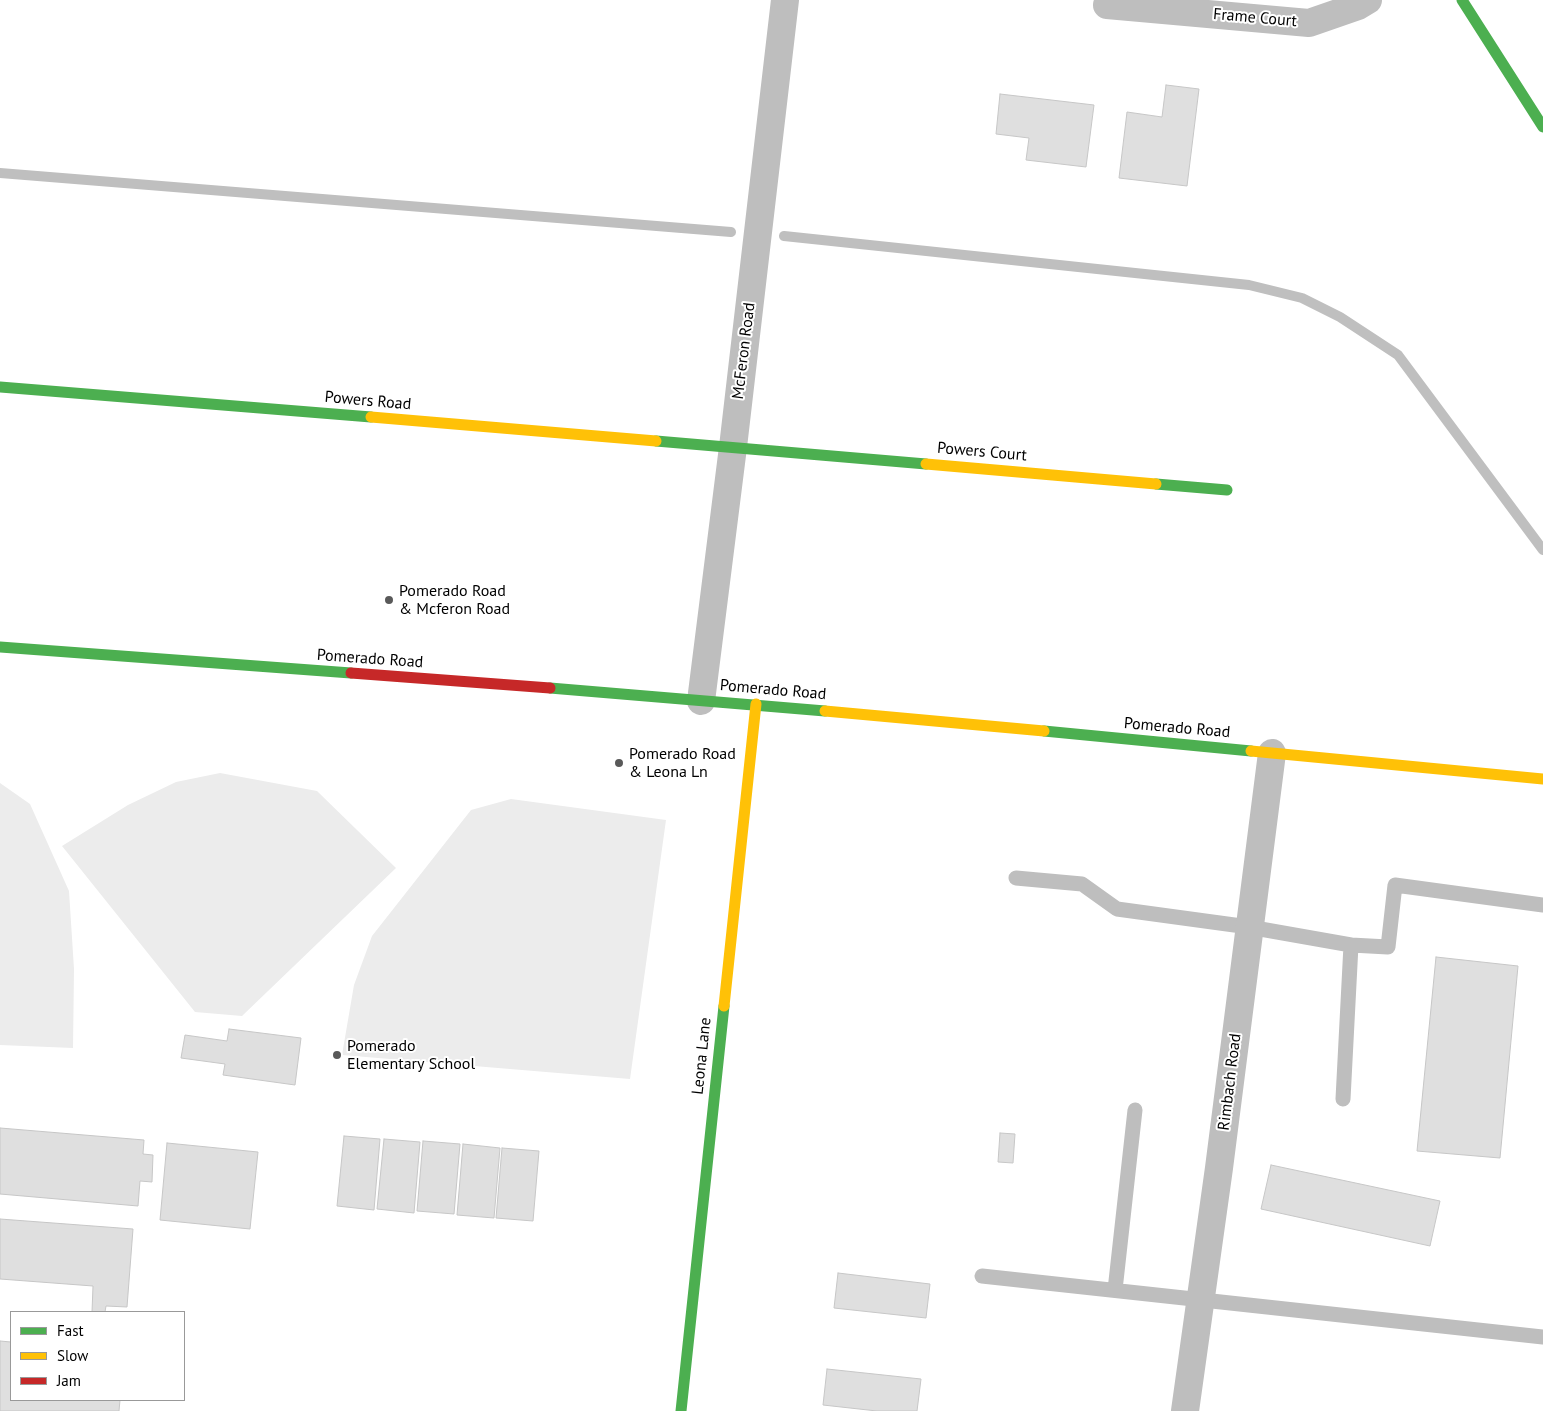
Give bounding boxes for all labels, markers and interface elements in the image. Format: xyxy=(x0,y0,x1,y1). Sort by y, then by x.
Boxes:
street label: Frame Court xyxy=(1212,5,1298,31)
street label: McFeron Road xyxy=(729,302,759,400)
street label: Powers Road xyxy=(324,388,412,414)
street label: Powers Court xyxy=(936,439,1028,465)
place label: Pomerado Road & Mcferon Road xyxy=(399,581,510,619)
marker: Pomerado Road & Mcferon Road xyxy=(383,594,395,606)
street label: Pomerado Road xyxy=(316,646,424,672)
street label: Pomerado Road xyxy=(719,676,827,704)
street label: Pomerado Road xyxy=(1123,714,1231,742)
place label: Pomerado Road & Leona Ln xyxy=(629,744,736,782)
marker: Pomerado Road & Leona Ln xyxy=(613,757,625,769)
street label: Leona Lane xyxy=(688,1016,716,1096)
street label: Rimbach Road xyxy=(1215,1032,1245,1132)
place label: Pomerado Elementary School xyxy=(347,1036,475,1074)
marker: Pomerado Elementary School xyxy=(331,1049,343,1061)
legend xyxy=(10,1311,185,1401)
text: Fast xyxy=(57,1321,84,1340)
text: Slow xyxy=(57,1346,88,1365)
text: Jam xyxy=(57,1371,81,1390)

